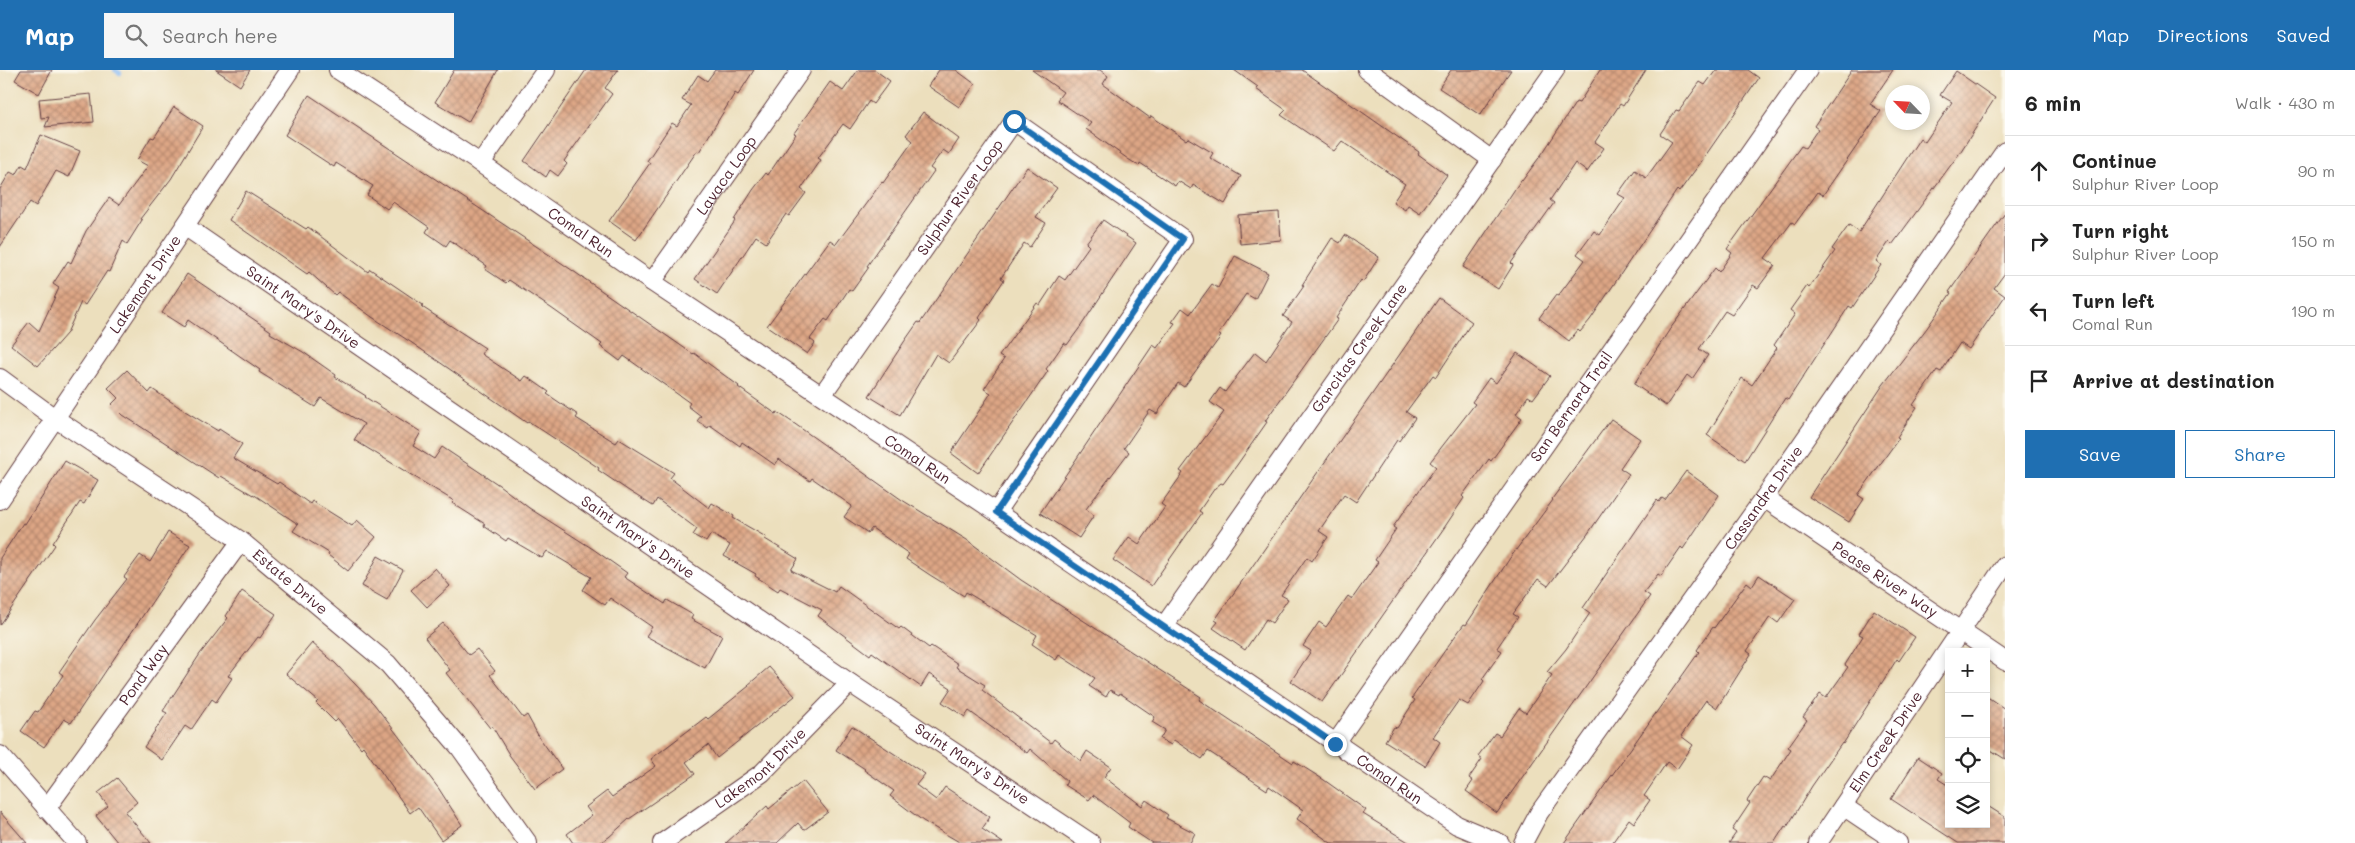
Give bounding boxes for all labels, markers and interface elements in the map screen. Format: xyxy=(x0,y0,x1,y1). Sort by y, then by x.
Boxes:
search box xyxy=(104,13,454,58)
text: Map xyxy=(25,20,74,51)
icon: search xyxy=(122,21,150,49)
text: Search here xyxy=(162,23,278,48)
text: Map xyxy=(2092,23,2129,47)
text: Directions xyxy=(2157,23,2249,47)
text: Saved xyxy=(2277,23,2330,47)
north arrow xyxy=(1885,85,1930,130)
text: 6 min xyxy=(2025,89,2081,116)
text: Walk · 430 m xyxy=(2235,92,2335,113)
route start xyxy=(1003,110,1026,133)
street label: Lavaca Loop xyxy=(691,131,761,219)
street label: Sulphur River Loop xyxy=(912,135,1007,259)
text: Continue xyxy=(2072,148,2157,173)
icon: ahead xyxy=(2025,157,2053,185)
text: 90 m xyxy=(2298,160,2335,181)
text: Sulphur River Loop xyxy=(2072,173,2219,194)
street label: Comal Run xyxy=(544,202,618,262)
text: Turn right xyxy=(2072,218,2169,243)
icon: right xyxy=(2025,227,2053,255)
text: 150 m xyxy=(2291,230,2335,251)
street label: Lakemont Drive xyxy=(104,231,185,337)
text: Sulphur River Loop xyxy=(2072,243,2219,264)
street label: Saint Mary's Drive xyxy=(243,260,364,353)
street label: Garcitas Creek Lane xyxy=(1306,279,1411,416)
text: Turn left xyxy=(2072,288,2155,313)
icon: left xyxy=(2025,297,2053,325)
text: 190 m xyxy=(2291,300,2335,321)
text: Comal Run xyxy=(2072,313,2153,334)
street label: San Bernard Trail xyxy=(1525,347,1616,465)
icon: arrive xyxy=(2025,367,2053,395)
text: Arrive at destination xyxy=(2072,368,2275,393)
street label: Comal Run xyxy=(881,429,955,488)
button: Save xyxy=(2025,430,2175,478)
button: Share xyxy=(2185,430,2335,478)
street label: Cassandra Drive xyxy=(1719,441,1806,553)
street label: Saint Mary's Drive xyxy=(577,490,699,583)
street label: Pease River Way xyxy=(1829,536,1942,622)
street label: Estate Drive xyxy=(249,544,333,619)
street label: Pond Way xyxy=(114,639,172,709)
map controls xyxy=(1945,648,1990,828)
button: + xyxy=(1945,648,1990,693)
street label: Elm Creek Drive xyxy=(1844,686,1927,796)
button: − xyxy=(1945,693,1990,738)
street label: Saint Mary's Drive xyxy=(911,718,1034,809)
street label: Lakemont Drive xyxy=(710,723,810,812)
route end xyxy=(1324,733,1347,756)
button: locate xyxy=(1945,738,1990,783)
street label: Comal Run xyxy=(1353,749,1427,808)
button: layers xyxy=(1945,783,1990,828)

